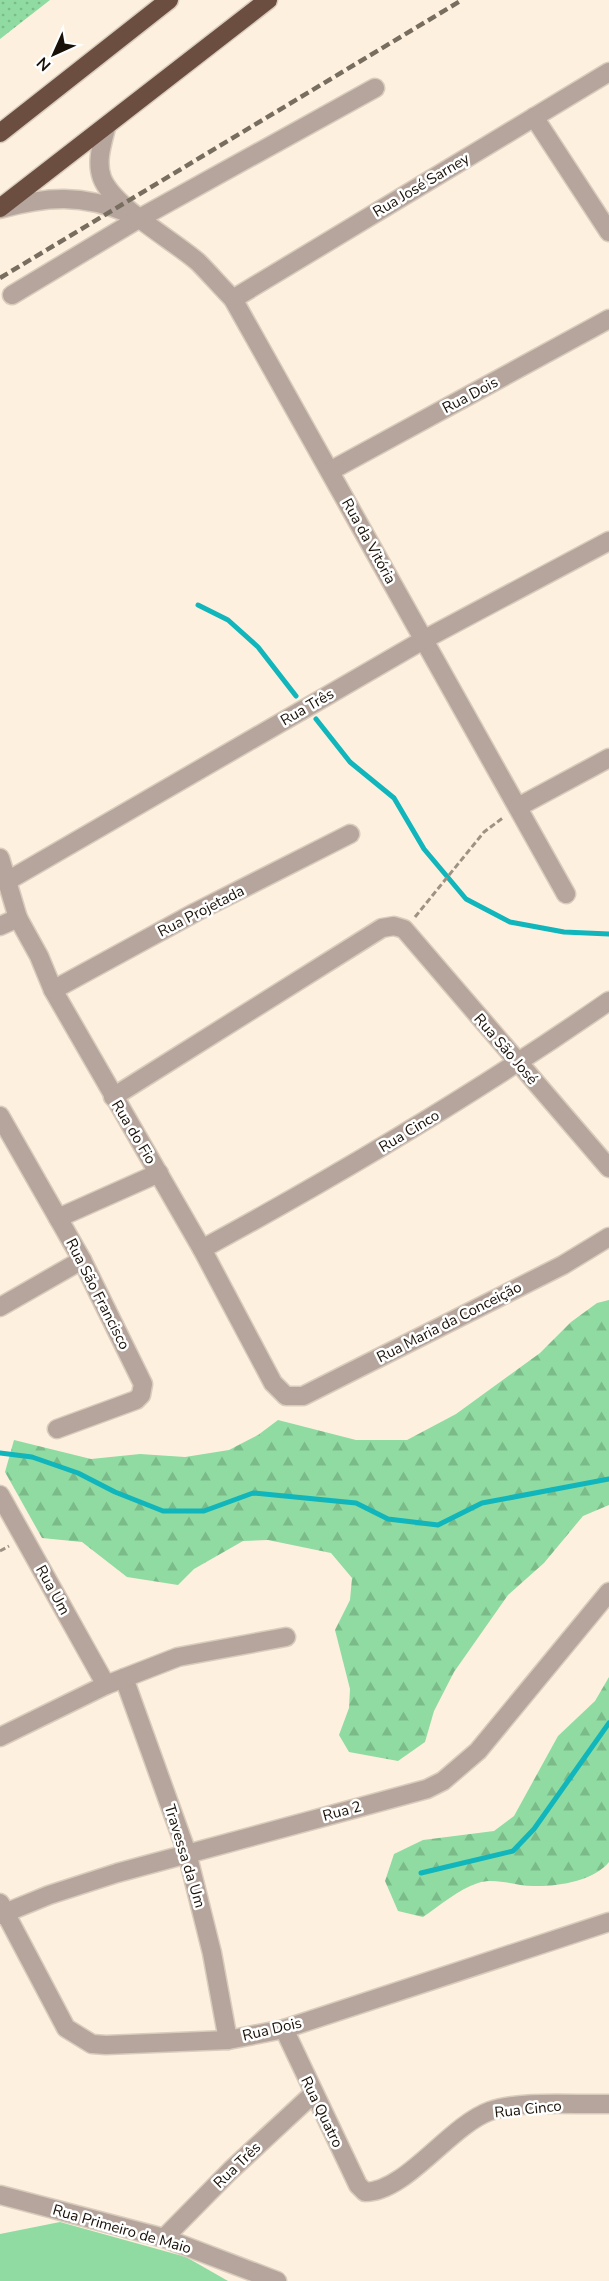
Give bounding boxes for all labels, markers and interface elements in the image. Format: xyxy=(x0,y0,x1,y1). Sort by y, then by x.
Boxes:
north arrow xyxy=(24,24,84,84)
text: N xyxy=(32,52,56,76)
street label: Rua José Sarney xyxy=(369,148,473,222)
street label: Rua Dois xyxy=(439,372,501,418)
street label: Rua da Vitória xyxy=(337,495,401,587)
street label: Rua Três xyxy=(277,684,337,730)
street label: Rua Projetada xyxy=(154,881,248,941)
street label: Rua São José xyxy=(470,1009,542,1089)
street label: Rua do Fio xyxy=(107,1096,161,1168)
street label: Rua Cinco xyxy=(375,1105,443,1157)
street label: Rua São Francisco xyxy=(61,1235,135,1353)
street label: Rua Maria da Conceição xyxy=(373,1277,525,1367)
street label: Rua Um xyxy=(31,1562,75,1618)
street label: Rua 2 xyxy=(320,1796,364,1826)
street label: Travessa da Um xyxy=(160,1802,210,1910)
street label: Rua Dois xyxy=(240,2012,304,2046)
street label: Rua Quatro xyxy=(296,2073,348,2151)
street label: Rua Cinco xyxy=(493,2096,563,2122)
street label: Rua Três xyxy=(209,2137,265,2193)
street label: Rua Primeiro de Maio xyxy=(50,2200,194,2258)

